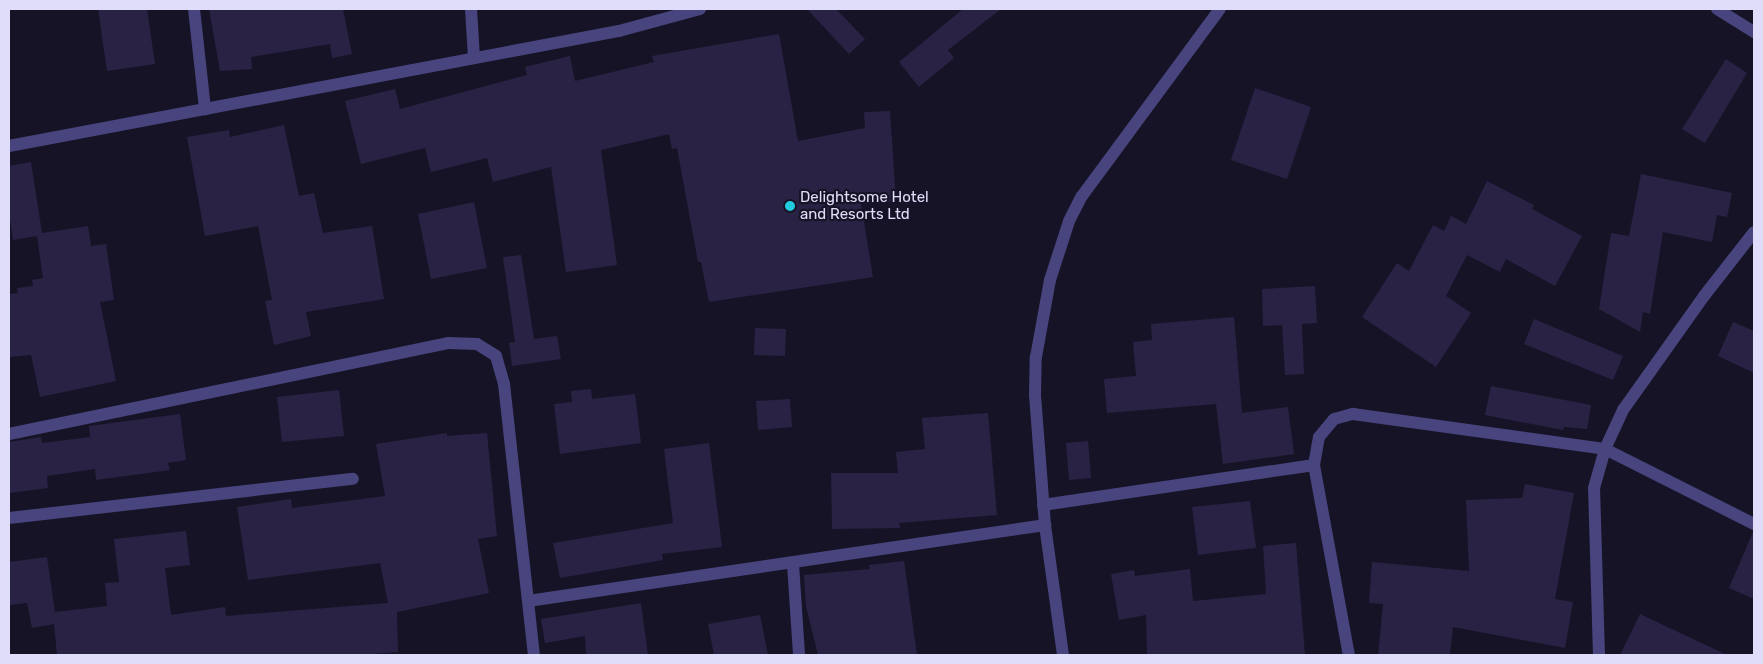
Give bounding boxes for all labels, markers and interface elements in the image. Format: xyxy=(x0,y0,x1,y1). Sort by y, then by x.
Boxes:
place label: Delightsome Hotel and Resorts Ltd xyxy=(800,188,929,223)
marker: Delightsome Hotel and Resorts Ltd xyxy=(784,200,796,212)

